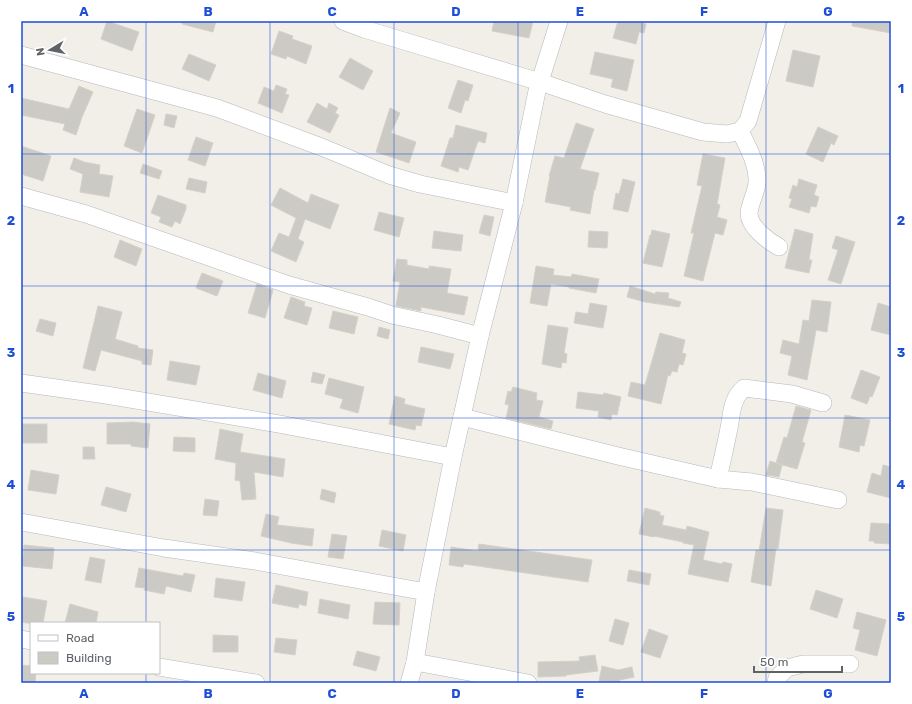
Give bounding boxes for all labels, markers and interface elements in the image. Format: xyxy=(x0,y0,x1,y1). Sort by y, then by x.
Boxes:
text: A xyxy=(79,4,89,19)
text: B xyxy=(203,4,213,19)
text: C xyxy=(327,4,337,19)
text: D xyxy=(451,4,461,19)
text: E xyxy=(576,4,584,19)
text: F xyxy=(700,4,708,19)
text: G xyxy=(823,4,833,19)
north arrow xyxy=(30,30,70,70)
text: N xyxy=(34,47,48,57)
text: 1 xyxy=(8,81,14,96)
text: 1 xyxy=(898,81,904,96)
text: 2 xyxy=(7,213,15,228)
text: 2 xyxy=(897,213,905,228)
text: 3 xyxy=(7,345,16,360)
text: 3 xyxy=(897,345,906,360)
text: 4 xyxy=(7,477,16,492)
text: 4 xyxy=(897,477,906,492)
text: 5 xyxy=(7,609,15,624)
text: 5 xyxy=(897,609,905,624)
legend xyxy=(30,622,160,674)
text: Road xyxy=(66,631,94,645)
scale bar xyxy=(754,648,842,674)
text: Building xyxy=(66,651,112,665)
text: 50 m xyxy=(760,655,788,669)
text: A xyxy=(79,686,89,701)
text: B xyxy=(203,686,213,701)
text: C xyxy=(327,686,337,701)
text: D xyxy=(451,686,461,701)
text: E xyxy=(576,686,584,701)
text: F xyxy=(700,686,708,701)
text: G xyxy=(823,686,833,701)

